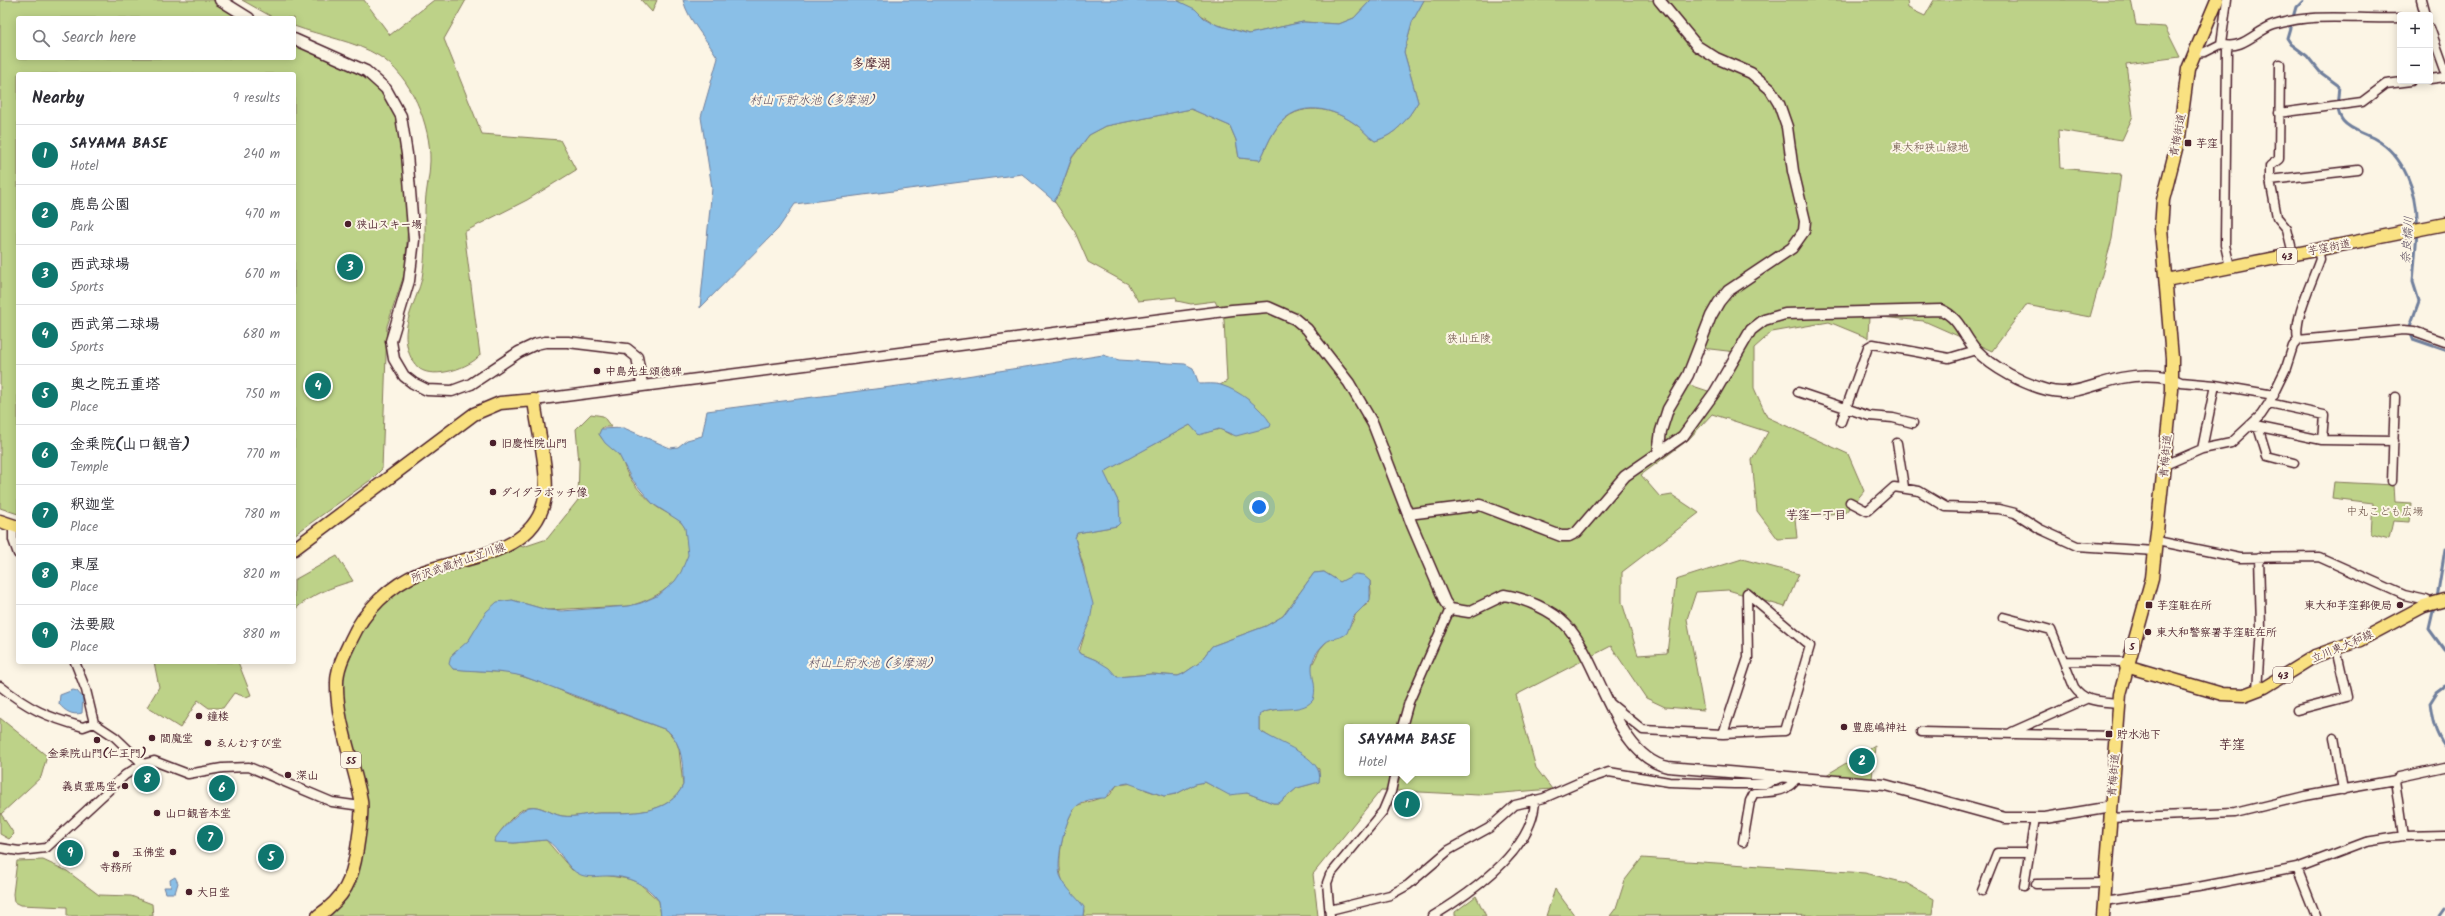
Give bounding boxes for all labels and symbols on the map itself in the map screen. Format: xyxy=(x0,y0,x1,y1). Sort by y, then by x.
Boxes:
district label: 多摩湖 xyxy=(851,54,891,75)
water label: 村山下貯水池 (多摩湖) xyxy=(750,91,876,110)
street label: 青梅街道 xyxy=(2165,112,2191,159)
place label: 芋窪 xyxy=(2196,135,2218,153)
marker: 芋窪 xyxy=(2183,138,2193,148)
park label: 東大和狭山緑地 xyxy=(1892,139,1969,157)
water label: 奈良橋川 xyxy=(2396,215,2419,265)
place label: 狭山スキー場 xyxy=(356,216,422,234)
marker: 狭山スキー場 xyxy=(343,219,353,229)
street label: 芋窪街道 xyxy=(2306,235,2353,261)
road number: 43 xyxy=(2277,248,2297,264)
pin: 3 xyxy=(337,252,363,282)
park label: 狭山丘陵 xyxy=(1447,330,1491,348)
place label: 中島先生頌徳碑 xyxy=(605,363,682,381)
marker: 中島先生頌徳碑 xyxy=(592,366,602,376)
pin: 4 xyxy=(305,371,331,401)
street label: 青梅街道 xyxy=(2155,433,2177,479)
place label: 旧慶性院山門 xyxy=(501,435,567,453)
marker: 旧慶性院山門 xyxy=(488,438,498,448)
place label: ダイダラボッチ像 xyxy=(501,484,587,502)
marker: ダイダラボッチ像 xyxy=(488,487,498,497)
your location xyxy=(1249,497,1269,517)
park label: 中丸こども広場 xyxy=(2347,503,2424,521)
district label: 芋窪一丁目 xyxy=(1786,506,1846,525)
street label: 所沢武蔵村山立川線 xyxy=(409,538,508,588)
place label: 芋窪駐在所 xyxy=(2157,597,2212,615)
place label: 東大和芋窪郵便局 xyxy=(2304,597,2392,615)
marker: 芋窪駐在所 xyxy=(2144,600,2154,610)
marker: 東大和芋窪郵便局 xyxy=(2395,600,2405,610)
place label: 東大和警察署芋窪駐在所 xyxy=(2156,624,2277,642)
street label: 立川東大和線 xyxy=(2308,626,2376,668)
marker: 東大和警察署芋窪駐在所 xyxy=(2143,627,2153,637)
road number: 5 xyxy=(2125,638,2139,654)
water label: 村山上貯水池 (多摩湖) xyxy=(808,654,934,673)
road number: 43 xyxy=(2273,667,2293,683)
place label: 鐘楼 xyxy=(207,708,229,726)
marker: 鐘楼 xyxy=(194,711,204,721)
place label: 豊鹿嶋神社 xyxy=(1852,719,1907,737)
marker: 豊鹿嶋神社 xyxy=(1839,722,1849,732)
place label: 貯水池下 xyxy=(2117,726,2161,744)
marker: 貯水池下 xyxy=(2104,729,2114,739)
place label: 閻魔堂 xyxy=(160,730,193,748)
marker: 閻魔堂 xyxy=(147,733,157,743)
marker: 金乗院山門(仁王門) xyxy=(92,735,102,745)
place label: ゑんむすび堂 xyxy=(216,735,282,753)
district label: 芋窪 xyxy=(2219,735,2245,756)
marker: ゑんむすび堂 xyxy=(203,738,213,748)
place label: 金乗院山門(仁王門) xyxy=(47,745,147,763)
pin: 2 xyxy=(1849,746,1875,776)
road number: 55 xyxy=(341,752,361,768)
street label: 青梅街道 xyxy=(2103,752,2125,798)
pin: 8 xyxy=(134,764,160,794)
place label: 深山 xyxy=(296,767,318,785)
marker: 深山 xyxy=(283,770,293,780)
pin: 6 xyxy=(209,773,235,803)
place label: 義貞霊馬堂 xyxy=(62,778,117,796)
marker: 義貞霊馬堂 xyxy=(120,781,130,791)
pin: 1 xyxy=(1394,789,1420,819)
place label: 山口観音本堂 xyxy=(165,805,231,823)
marker: 山口観音本堂 xyxy=(152,808,162,818)
pin: 7 xyxy=(197,823,223,853)
pin: 9 xyxy=(57,838,83,868)
pin: 5 xyxy=(258,842,284,872)
place label: 玉佛堂 xyxy=(132,844,165,862)
marker: 玉佛堂 xyxy=(168,847,178,857)
marker: 寺務所 xyxy=(111,849,121,859)
place label: 寺務所 xyxy=(100,859,133,877)
place label: 大日堂 xyxy=(197,884,230,902)
marker: 大日堂 xyxy=(184,887,194,897)

